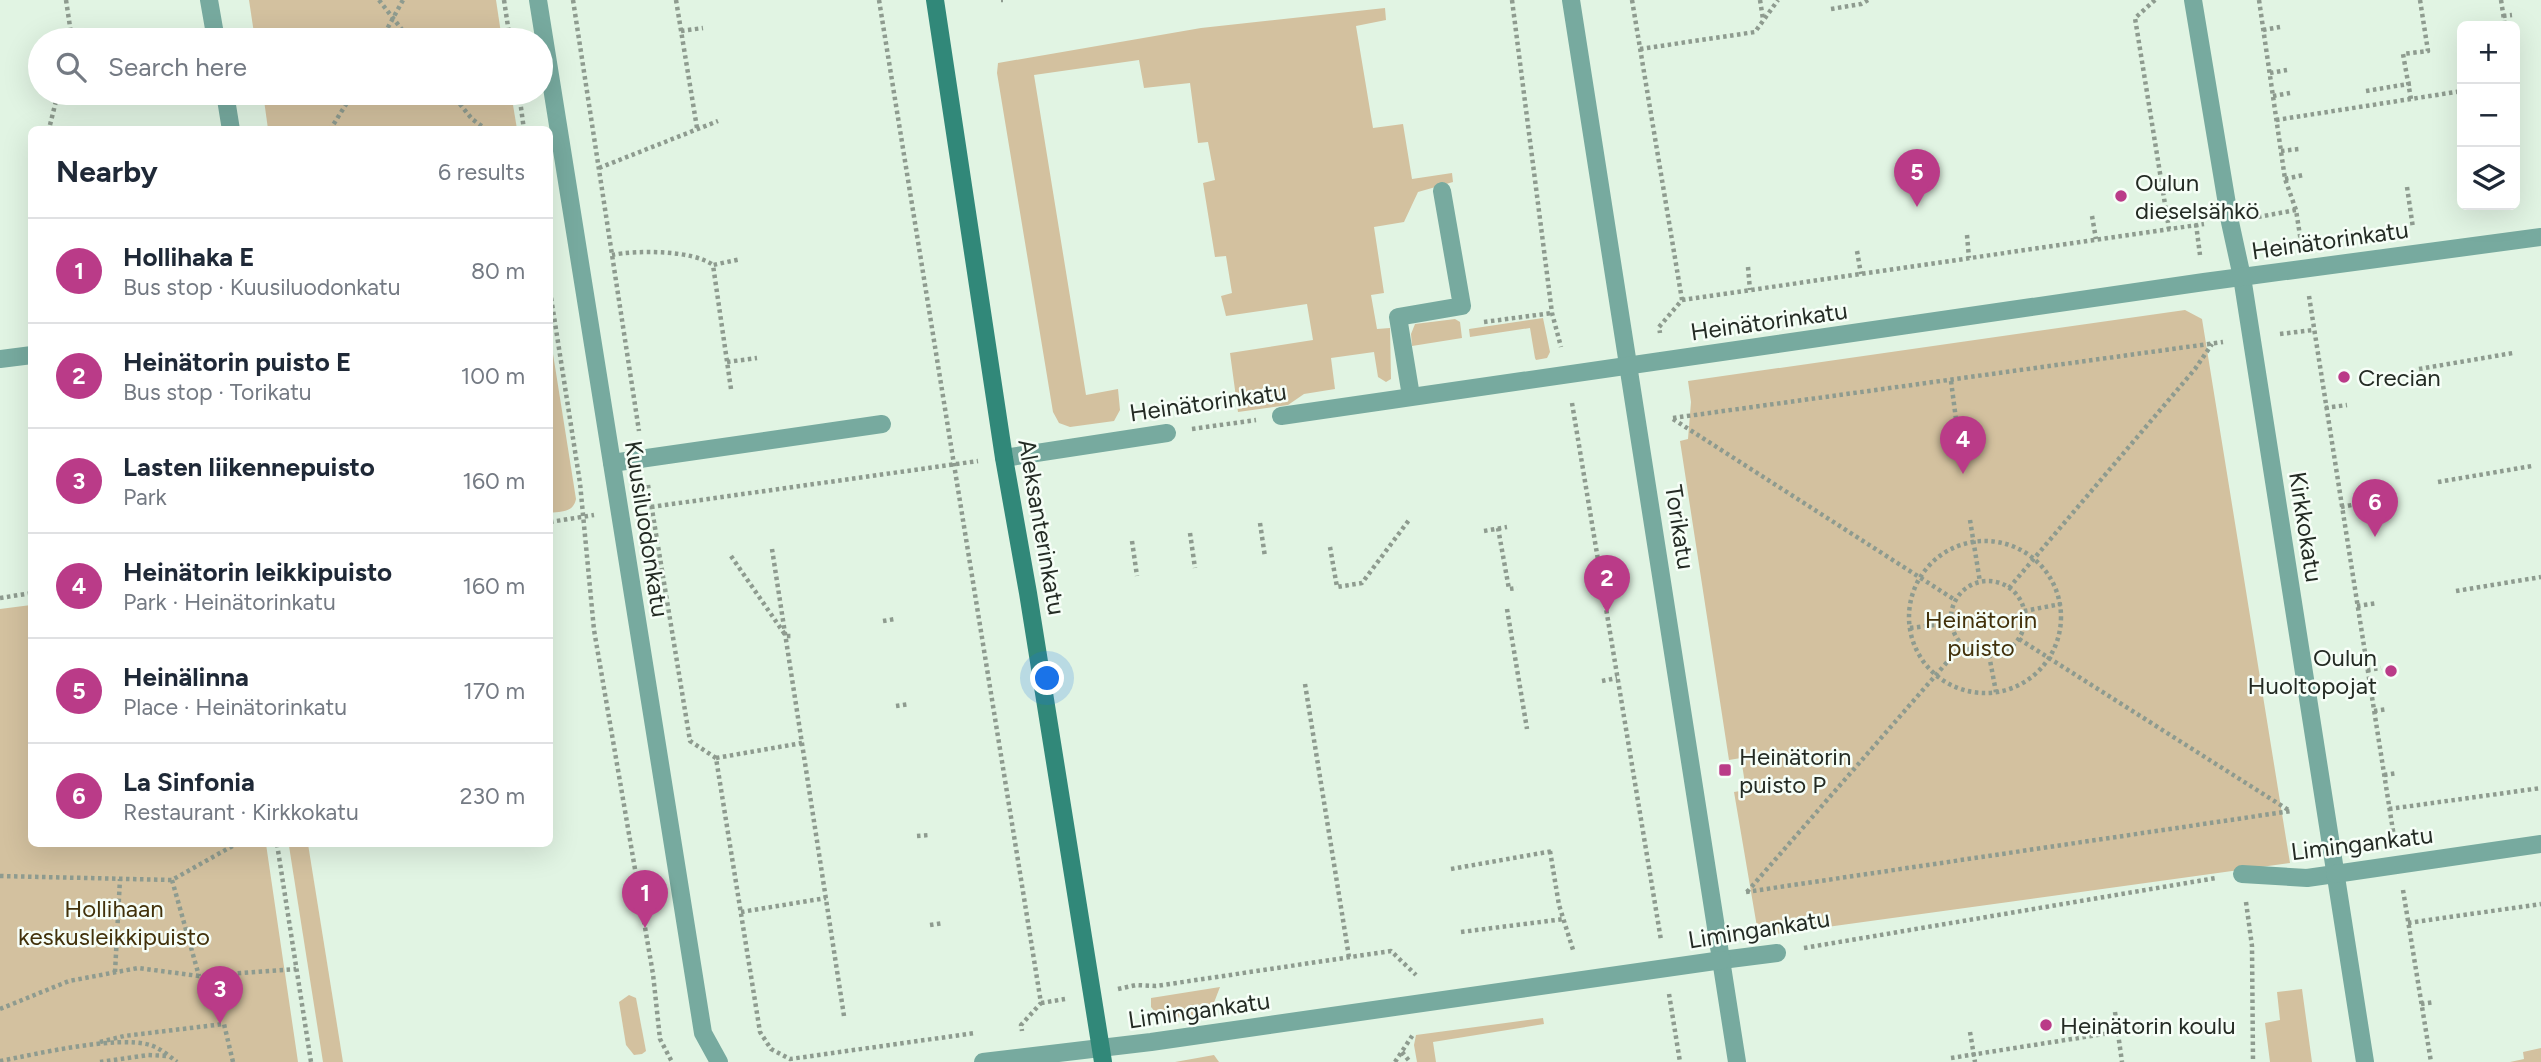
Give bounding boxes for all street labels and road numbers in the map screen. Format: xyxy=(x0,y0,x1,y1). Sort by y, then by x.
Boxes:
street label: Heinätorinkatu xyxy=(2250,215,2410,265)
street label: Heinätorinkatu xyxy=(1689,296,1849,346)
street label: Heinätorinkatu xyxy=(1128,377,1288,427)
street label: Aleksanterinkatu xyxy=(1012,437,1072,617)
street label: Kuusiluodonkatu xyxy=(619,439,675,619)
street label: Kirkkokatu xyxy=(2283,470,2329,584)
street label: Torikatu xyxy=(1659,483,1701,571)
street label: Limingankatu xyxy=(2289,820,2435,866)
street label: Limingankatu xyxy=(1686,903,1832,955)
street label: Limingankatu xyxy=(1126,986,1272,1034)

